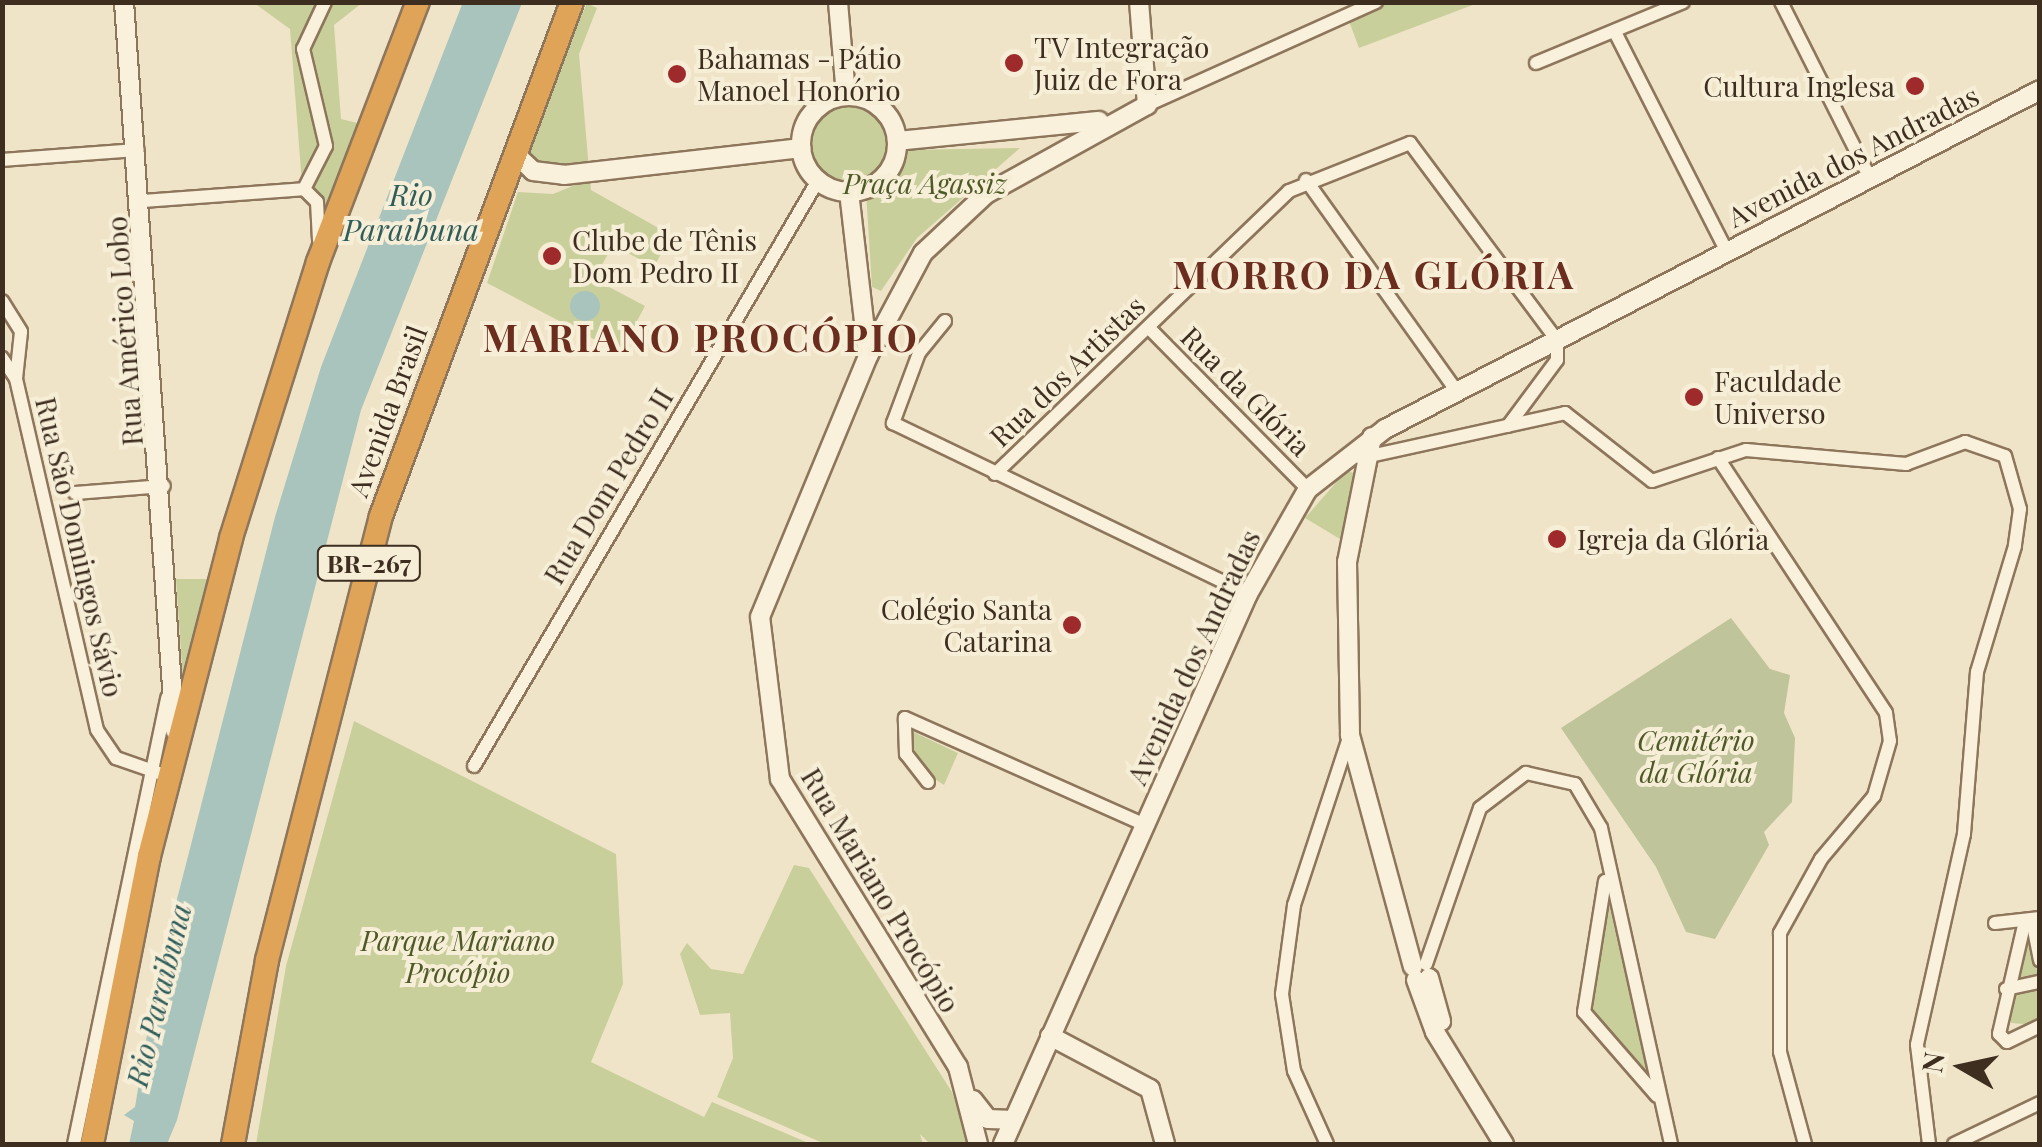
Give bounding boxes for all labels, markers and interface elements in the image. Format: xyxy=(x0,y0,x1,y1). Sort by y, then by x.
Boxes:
place label: TV Integração Juiz de Fora xyxy=(1034,30,1210,96)
place label: Bahamas - Pátio Manoel Honório xyxy=(697,41,902,107)
marker: TV Integração Juiz de Fora xyxy=(1003,52,1025,74)
marker: Bahamas - Pátio Manoel Honório xyxy=(666,63,688,85)
place label: Cultura Inglesa xyxy=(1703,69,1895,103)
marker: Cultura Inglesa xyxy=(1904,75,1926,97)
street label: Avenida dos Andradas xyxy=(1721,78,1985,234)
park label: Praça Agassiz xyxy=(843,166,1007,200)
water label: Rio Paraibuna xyxy=(343,176,479,246)
street label: Rua Américo Lobo xyxy=(99,214,149,448)
place label: Clube de Tênis Dom Pedro II xyxy=(572,223,758,289)
marker: Clube de Tênis Dom Pedro II xyxy=(541,245,563,267)
district label: MORRO DA GLÓRIA xyxy=(1172,251,1576,297)
street label: Rua dos Artistas xyxy=(982,288,1152,454)
district label: MARIANO PROCÓPIO xyxy=(483,314,919,360)
street label: Rua da Glória xyxy=(1174,319,1318,463)
street label: Avenida Brasil xyxy=(340,321,434,501)
place label: Faculdade Universo xyxy=(1714,364,1842,430)
street label: Rua Dom Pedro II xyxy=(536,382,680,590)
marker: Faculdade Universo xyxy=(1683,386,1705,408)
street label: Rua São Domingos Sávio xyxy=(29,394,131,700)
place label: Igreja da Glória xyxy=(1577,522,1770,556)
street label: Avenida dos Andradas xyxy=(1119,524,1267,790)
marker: Igreja da Glória xyxy=(1546,528,1568,550)
road number: BR-267 xyxy=(316,543,422,583)
place label: Colégio Santa Catarina xyxy=(881,592,1052,658)
marker: Colégio Santa Catarina xyxy=(1061,614,1083,636)
park label: Cemitério da Glória xyxy=(1637,723,1755,789)
street label: Rua Mariano Procópio xyxy=(795,762,967,1018)
water label: Rio Paraibuna xyxy=(118,900,198,1090)
park label: Parque Mariano Procópio xyxy=(361,923,555,989)
north arrow xyxy=(1912,1017,2012,1117)
text: N xyxy=(1912,1049,1952,1075)

